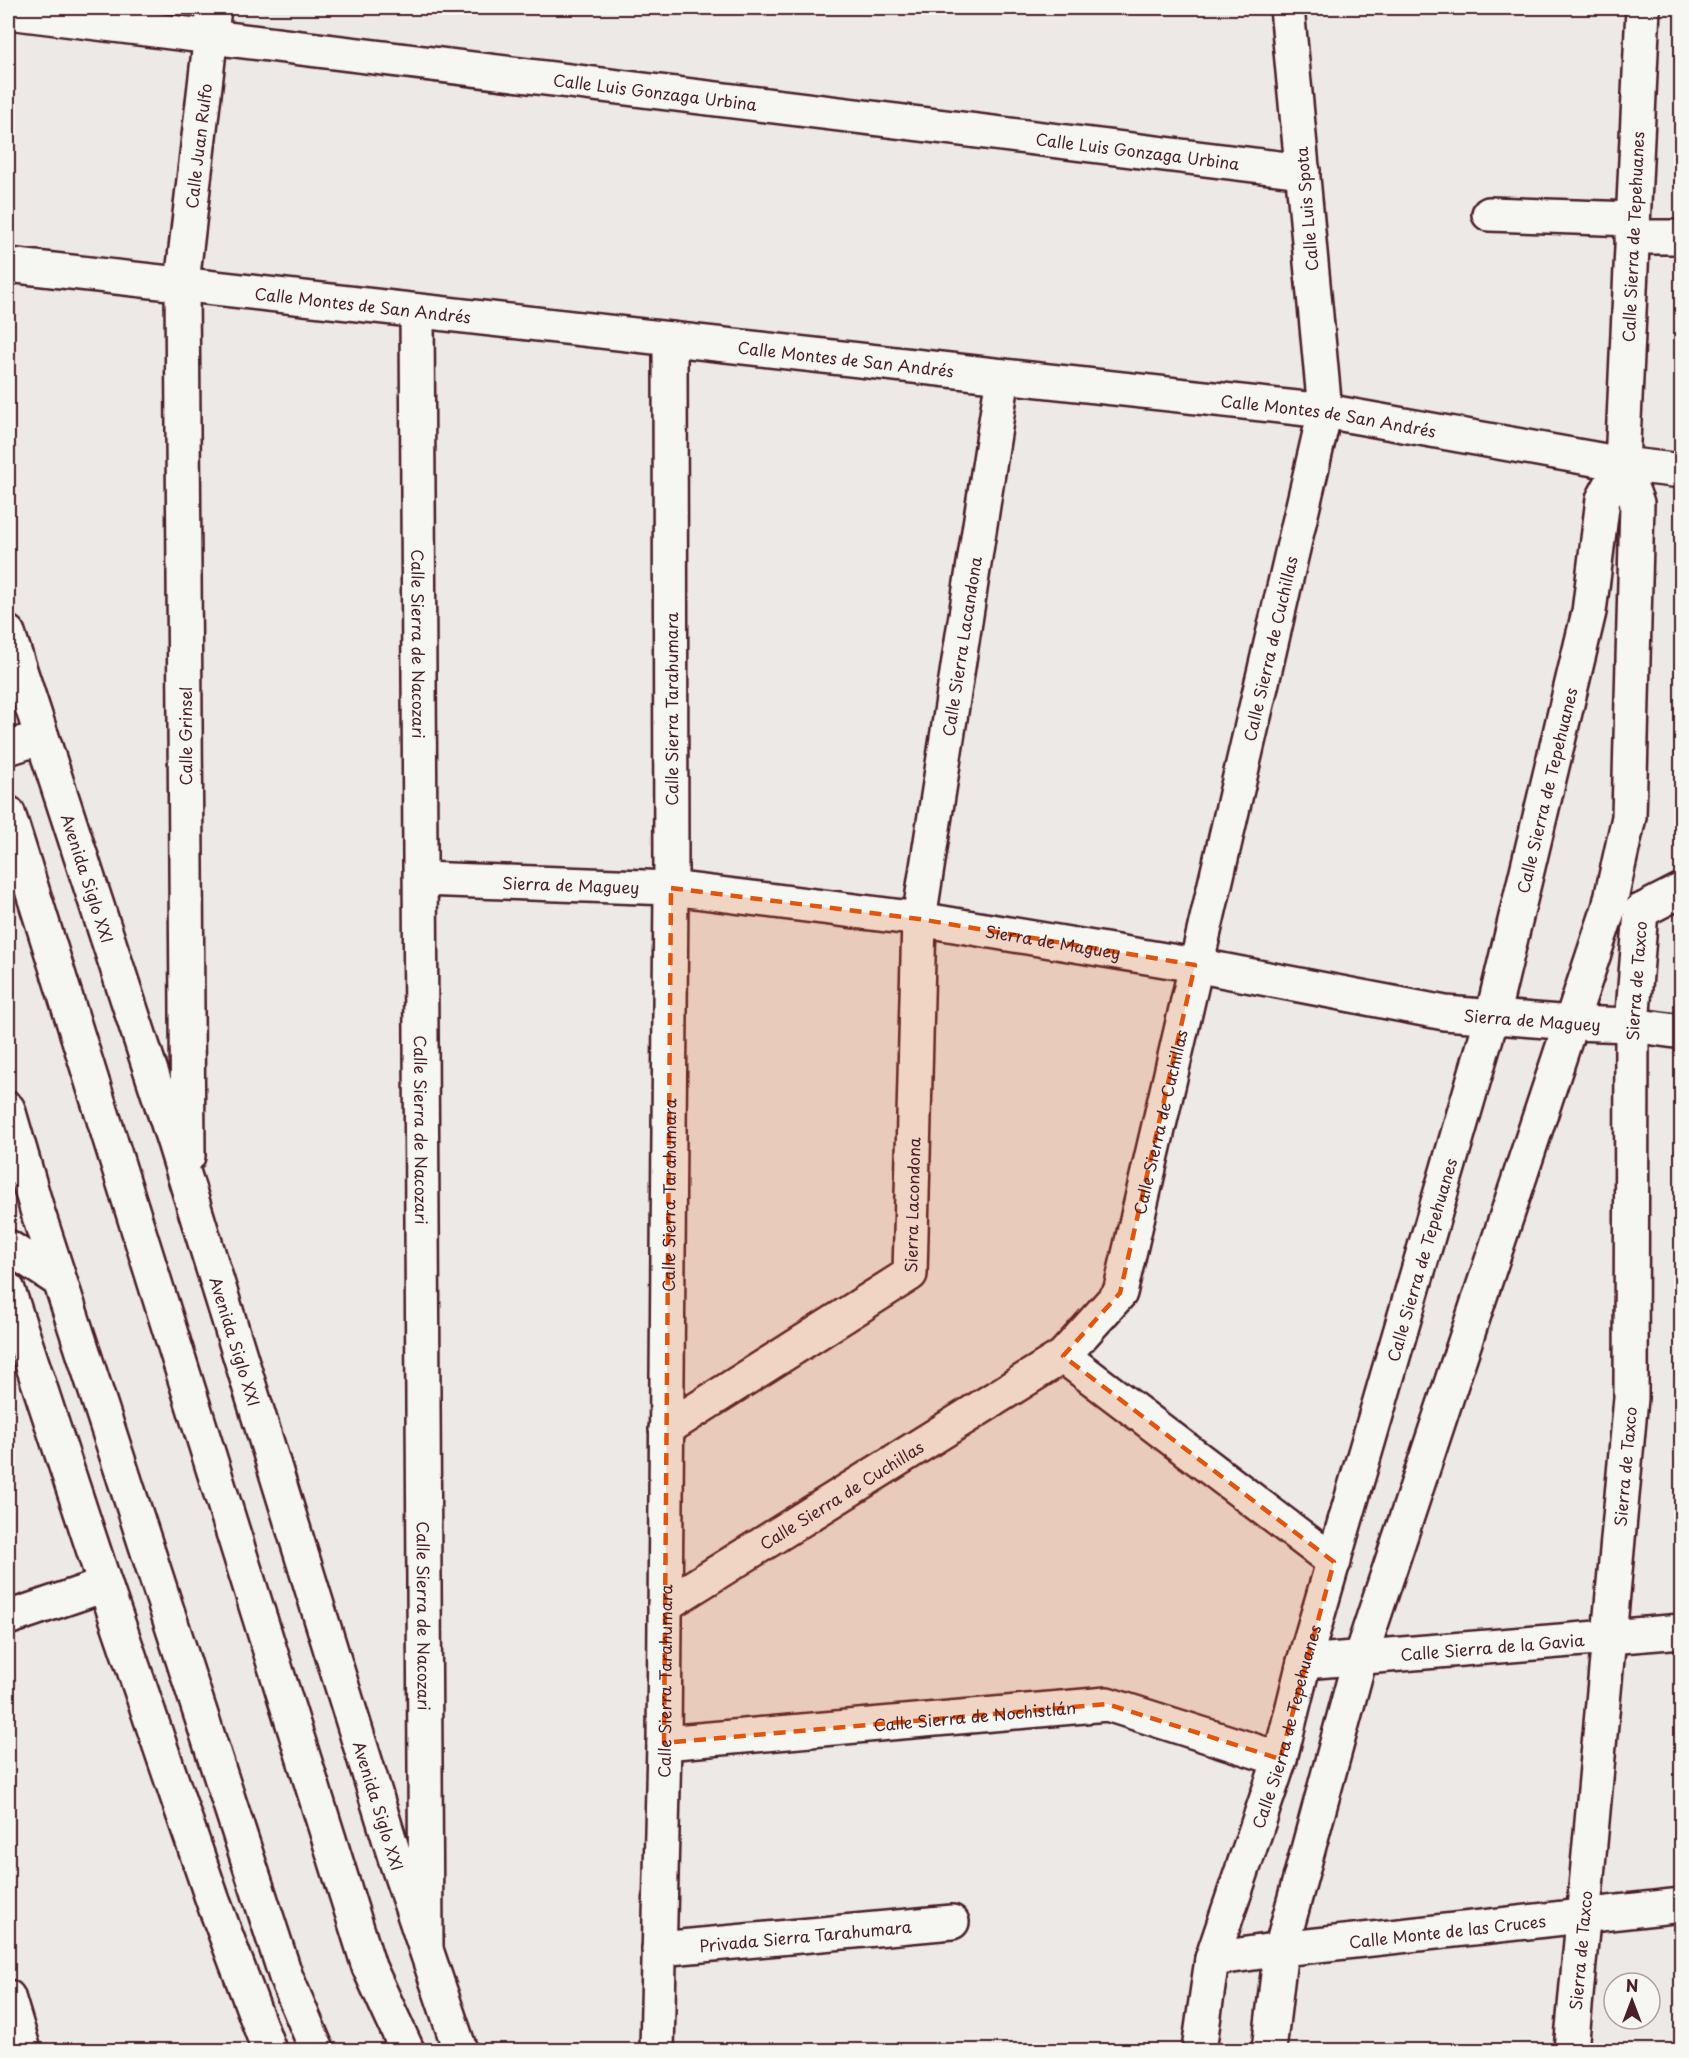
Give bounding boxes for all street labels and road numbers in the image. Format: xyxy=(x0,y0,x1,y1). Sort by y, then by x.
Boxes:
street label: Calle Luis Gonzaga Urbina xyxy=(552,67,758,116)
street label: Calle Juan Rulfo xyxy=(179,82,217,210)
street label: Calle Luis Gonzaga Urbina xyxy=(1034,126,1241,175)
street label: Calle Sierra de Tepehuanes xyxy=(1616,131,1649,343)
street label: Calle Luis Spota xyxy=(1289,146,1323,272)
street label: Calle Montes de San Andrés xyxy=(253,281,472,329)
street label: Calle Montes de San Andrés xyxy=(736,334,955,382)
street label: Calle Montes de San Andrés xyxy=(1220,388,1438,443)
street label: Calle Sierra de Nacozari xyxy=(406,549,431,739)
street label: Calle Sierra de Cuchillas xyxy=(1237,554,1303,744)
street label: Calle Sierra Lacandona xyxy=(935,555,987,738)
street label: Calle Sierra Tarahumara xyxy=(659,612,683,806)
street label: Calle Sierra de Tepehuanes xyxy=(1510,685,1583,896)
street label: Calle Grinsel xyxy=(173,687,197,785)
street label: Avenida Siglo XXI xyxy=(56,811,120,946)
street label: Sierra de Maguey xyxy=(502,870,640,899)
street label: Sierra de Maguey xyxy=(983,918,1123,964)
street label: Sierra de Taxco xyxy=(1620,920,1652,1041)
street label: Sierra de Maguey xyxy=(1463,1003,1601,1036)
street label: Calle Sierra de Cuchillas xyxy=(1127,1027,1193,1217)
street label: Calle Sierra de Nacozari xyxy=(409,1035,434,1225)
street label: Calle Sierra Tarahumara xyxy=(656,1098,681,1292)
street label: Sierra Lacondona xyxy=(898,1137,925,1273)
street label: Calle Sierra de Tepehuanes xyxy=(1380,1155,1462,1364)
street label: Avenida Siglo XXI xyxy=(204,1274,267,1409)
street label: Sierra de Taxco xyxy=(1607,1406,1642,1527)
street label: Calle Sierra de Cuchillas xyxy=(755,1434,928,1555)
street label: Calle Sierra de Nacozari xyxy=(412,1521,437,1711)
street label: Calle Sierra Tarahumara xyxy=(651,1584,677,1778)
street label: Calle Sierra de Tepehuanes xyxy=(1245,1622,1326,1832)
street label: Calle Sierra de la Gavia xyxy=(1399,1627,1586,1666)
street label: Calle Sierra de Nochistlán xyxy=(873,1695,1077,1736)
street label: Avenida Siglo XXI xyxy=(348,1738,410,1874)
street label: Sierra de Taxco xyxy=(1563,1890,1598,2011)
street label: Calle Monte de las Cruces xyxy=(1348,1908,1547,1953)
street label: Privada Sierra Tarahumara xyxy=(698,1914,913,1957)

